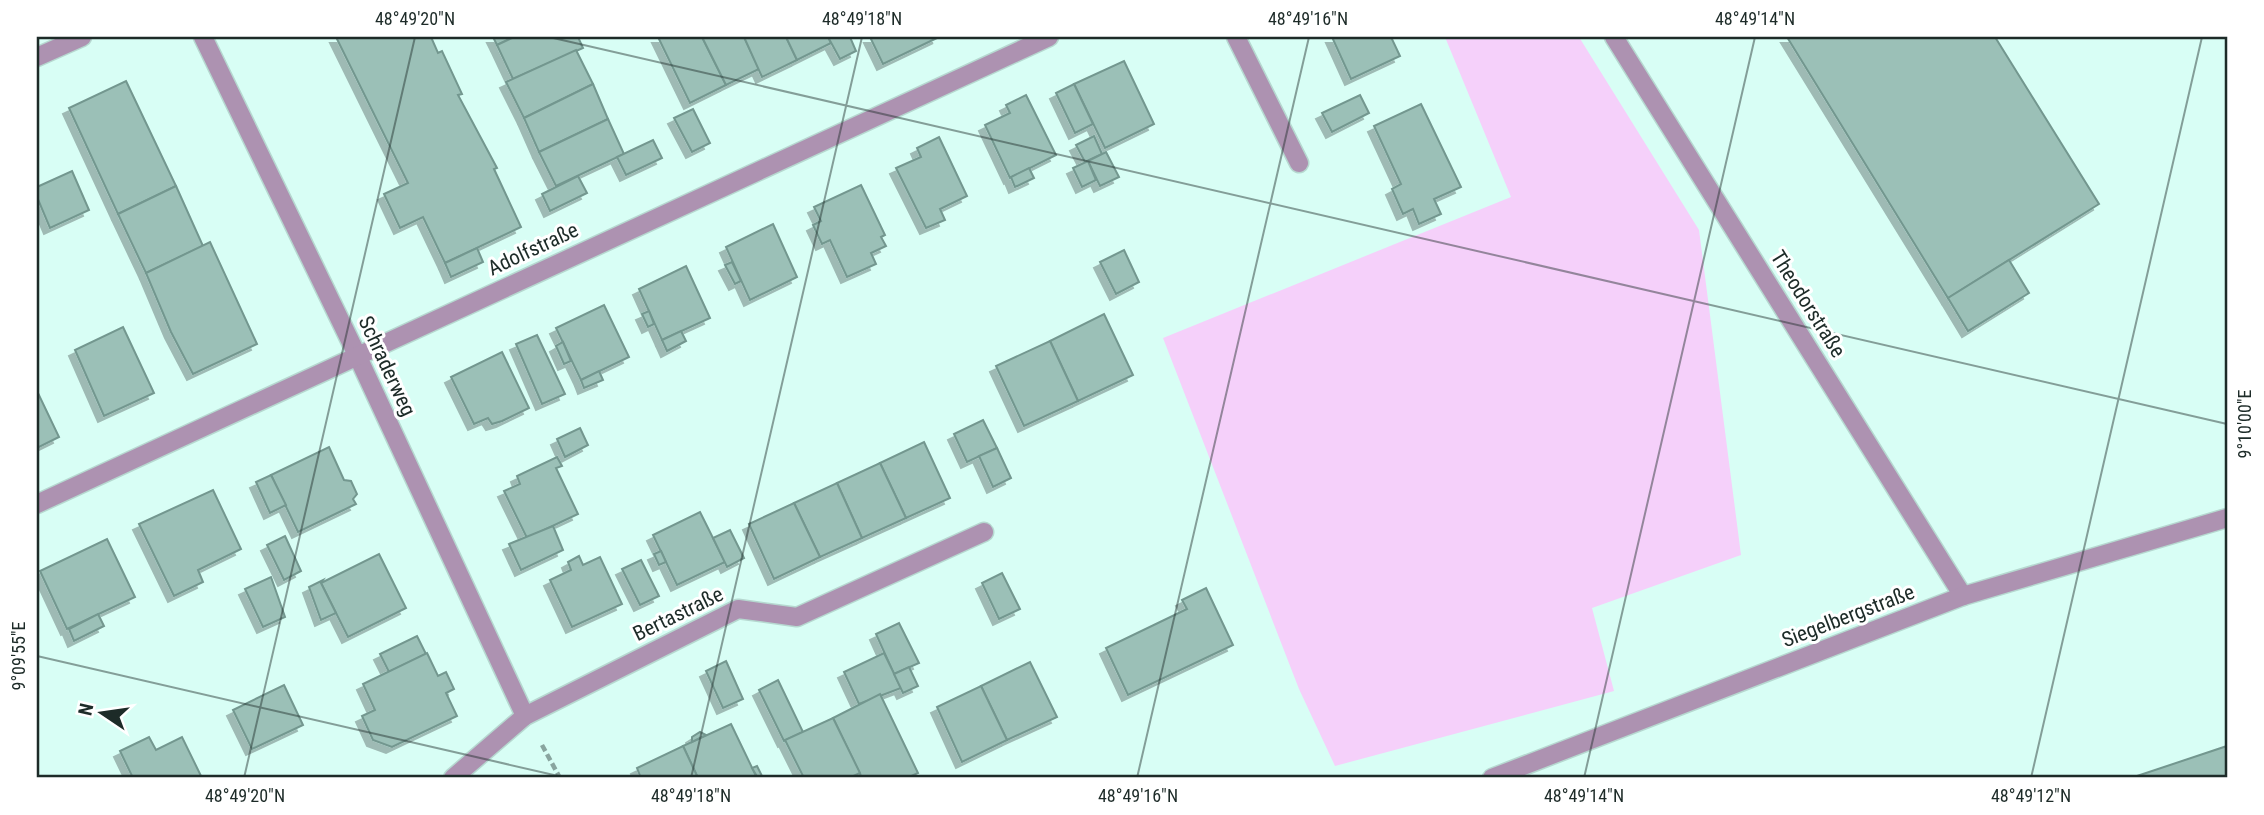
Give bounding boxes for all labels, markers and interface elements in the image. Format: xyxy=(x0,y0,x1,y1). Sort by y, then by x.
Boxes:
text: 48°49'20"N xyxy=(375,8,455,29)
text: 48°49'18"N xyxy=(822,8,902,29)
text: 48°49'16"N xyxy=(1268,8,1348,29)
text: 48°49'14"N xyxy=(1715,8,1795,29)
street label: Adolfstraße xyxy=(484,218,582,280)
street label: Theodorstraße xyxy=(1766,246,1850,362)
street label: Schraderweg xyxy=(353,312,421,420)
text: 9°10'00"E xyxy=(2234,389,2255,459)
street label: Siegelbergstraße xyxy=(1778,580,1918,652)
street label: Bertastraße xyxy=(629,582,727,646)
text: 9°09'55"E xyxy=(8,621,29,691)
north arrow xyxy=(66,678,136,748)
text: N xyxy=(73,701,98,718)
text: 48°49'20"N xyxy=(205,785,285,806)
text: 48°49'18"N xyxy=(651,785,731,806)
text: 48°49'16"N xyxy=(1098,785,1178,806)
text: 48°49'14"N xyxy=(1544,785,1624,806)
text: 48°49'12"N xyxy=(1991,785,2071,806)

